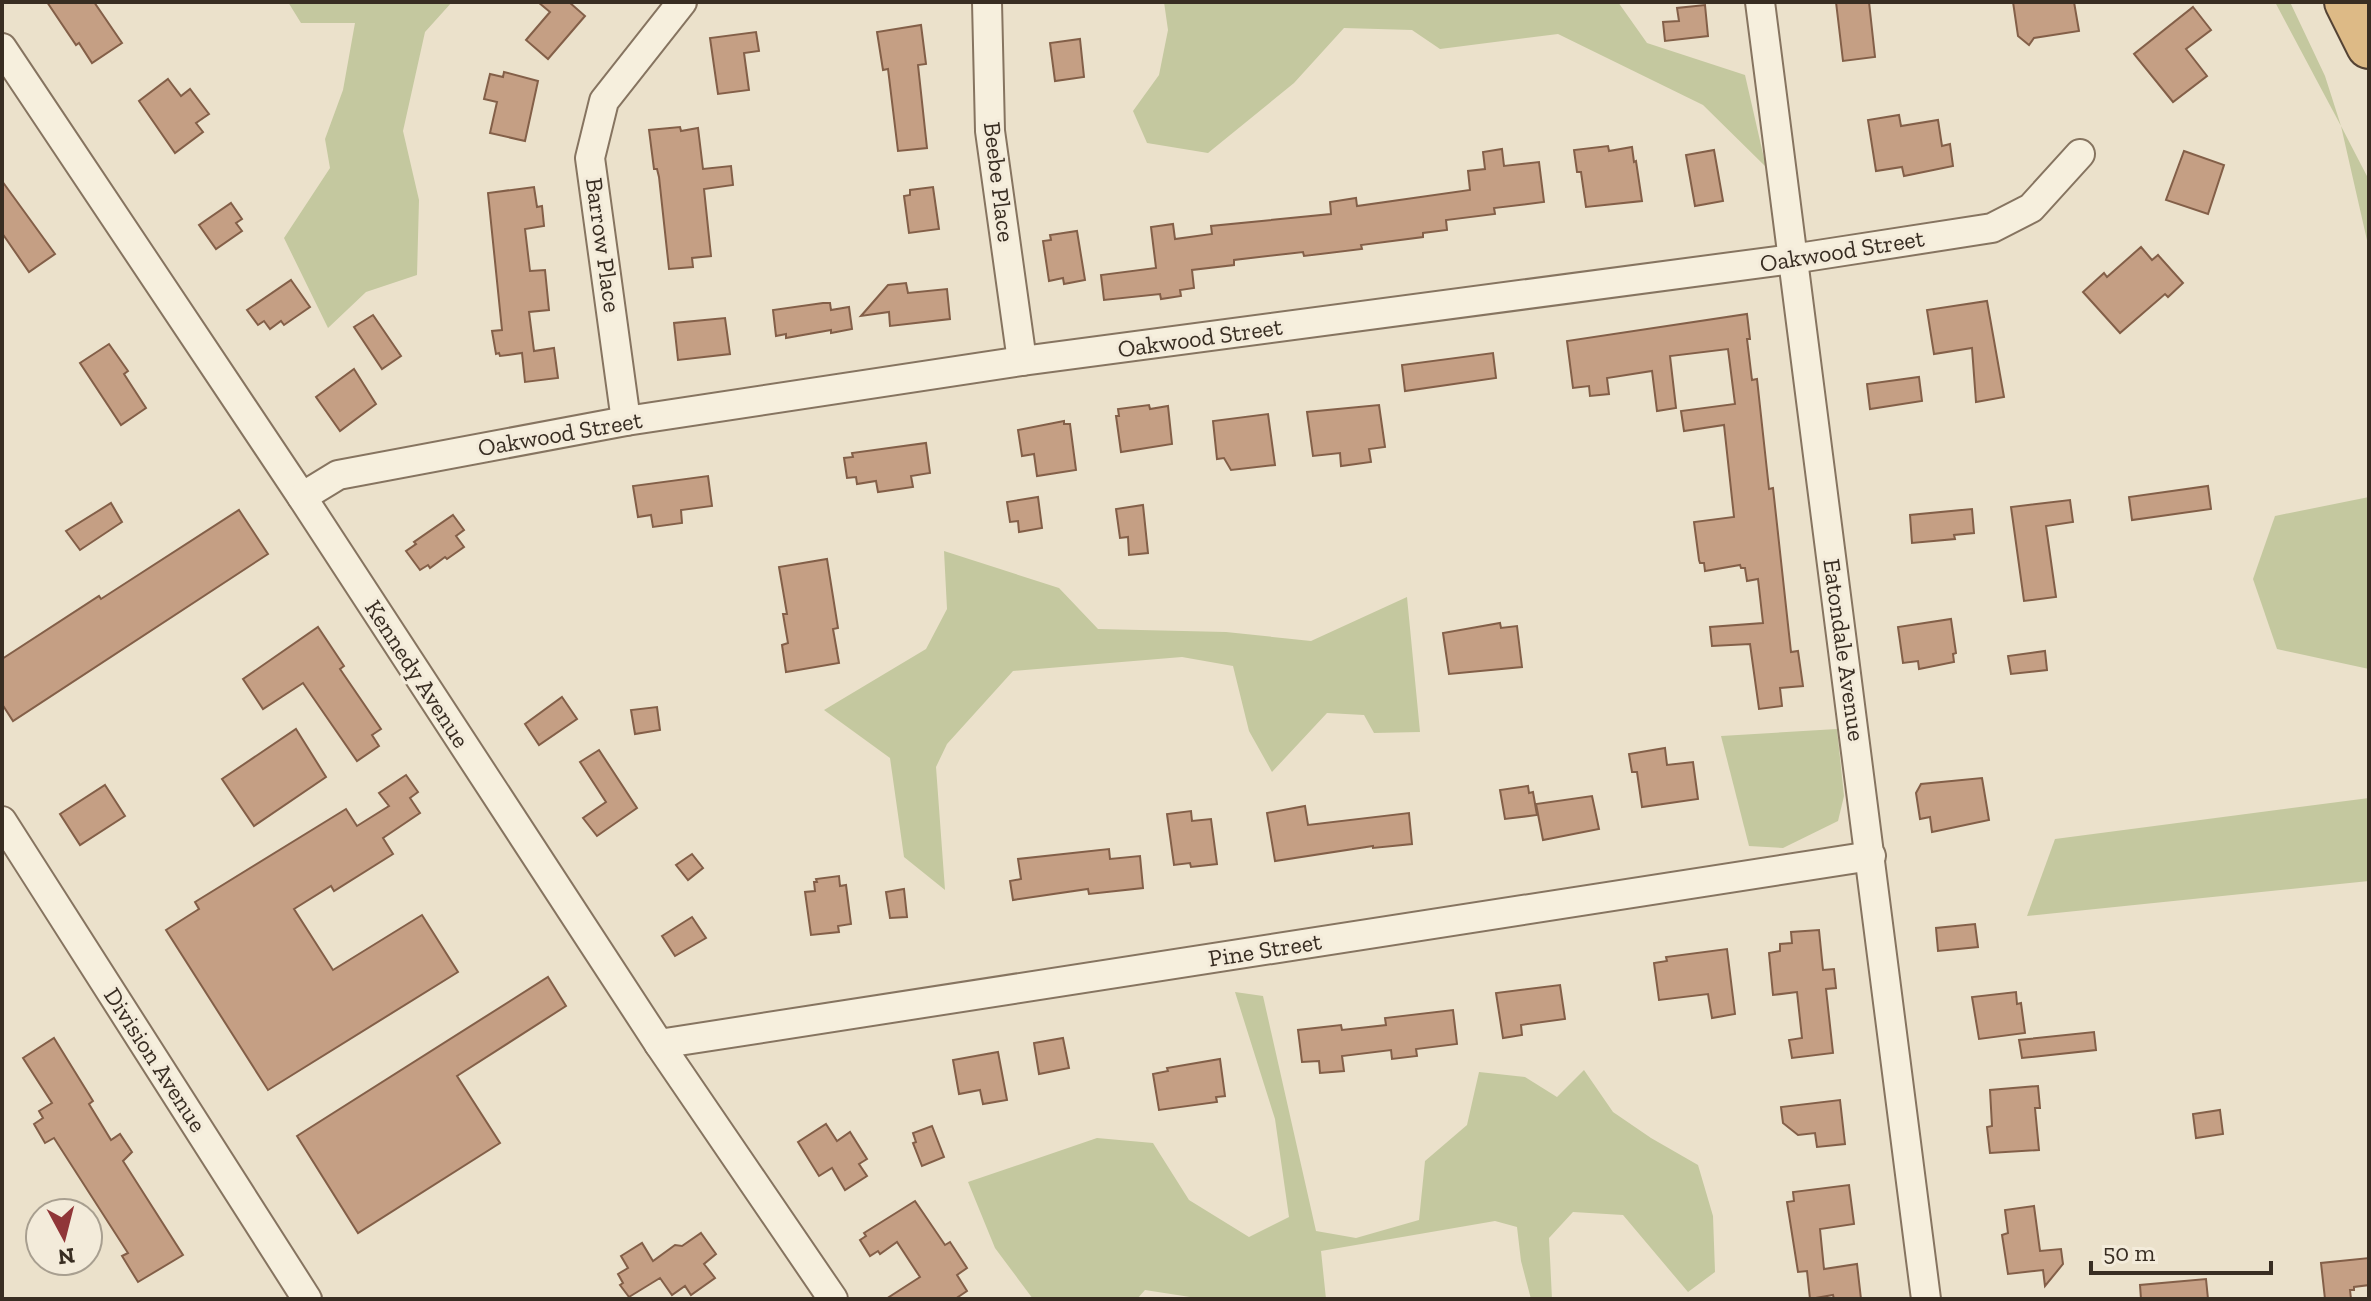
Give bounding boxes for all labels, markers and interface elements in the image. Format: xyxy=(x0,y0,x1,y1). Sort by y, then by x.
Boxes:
street label: Beebe Place xyxy=(978,120,1021,244)
street label: Barrow Place xyxy=(580,176,627,314)
street label: Oakwood Street xyxy=(1758,223,1926,278)
street label: Oakwood Street xyxy=(1116,312,1284,363)
street label: Oakwood Street xyxy=(476,405,644,462)
street label: Eatondale Avenue xyxy=(1817,557,1872,743)
street label: Kennedy Avenue xyxy=(359,594,476,753)
street label: Pine Street xyxy=(1206,926,1324,973)
street label: Division Avenue xyxy=(98,982,213,1137)
north arrow xyxy=(24,1197,104,1277)
scale bar xyxy=(2091,1225,2271,1275)
text: 50 m xyxy=(2103,1238,2156,1267)
text: N xyxy=(56,1242,76,1271)

